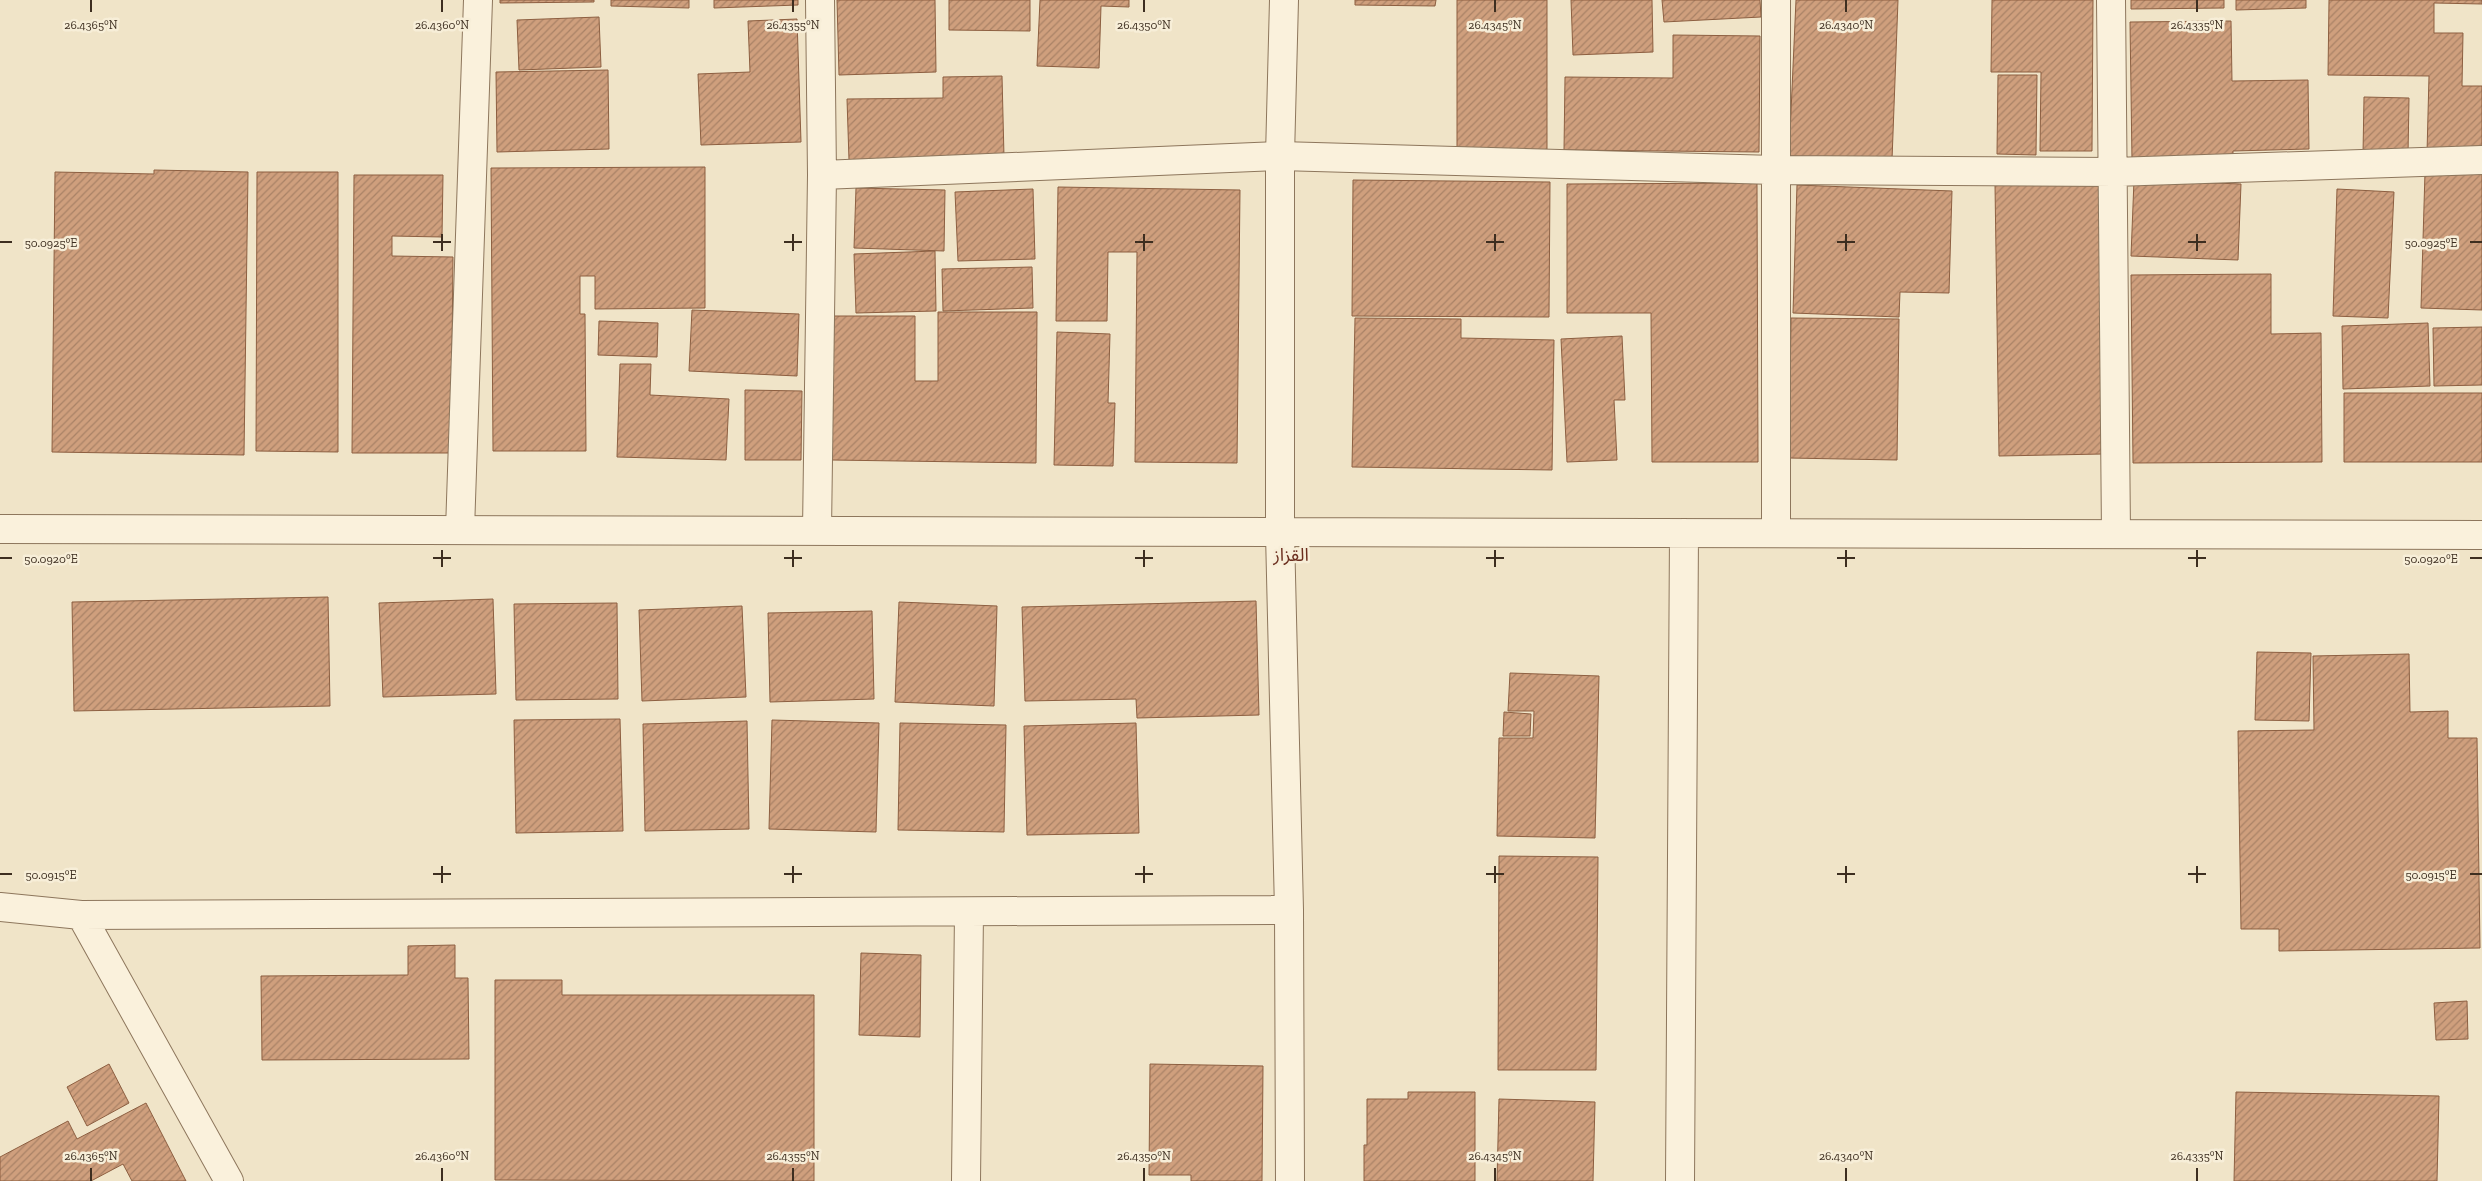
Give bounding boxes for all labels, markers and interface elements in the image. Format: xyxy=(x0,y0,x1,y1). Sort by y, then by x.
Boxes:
text: 26.4365°N xyxy=(64,18,118,32)
text: 26.4360°N xyxy=(415,18,469,32)
text: 26.4355°N xyxy=(766,18,820,32)
text: 26.4350°N xyxy=(1117,18,1171,32)
text: 26.4345°N xyxy=(1468,18,1522,32)
text: 26.4340°N xyxy=(1819,18,1873,32)
text: 26.4335°N xyxy=(2171,18,2224,32)
text: 50.0925°E xyxy=(25,236,77,250)
text: 50.0925°E xyxy=(2405,236,2457,250)
district label: القزاز xyxy=(1272,544,1309,566)
text: 50.0920°E xyxy=(24,552,78,566)
text: 50.0920°E xyxy=(2404,552,2458,566)
text: 50.0915°E xyxy=(25,868,77,882)
text: 50.0915°E xyxy=(2405,868,2457,882)
text: 26.4365°N xyxy=(64,1149,118,1163)
text: 26.4360°N xyxy=(415,1149,469,1163)
text: 26.4355°N xyxy=(766,1149,820,1163)
text: 26.4350°N xyxy=(1117,1149,1171,1163)
text: 26.4345°N xyxy=(1468,1149,1522,1163)
text: 26.4340°N xyxy=(1819,1149,1873,1163)
text: 26.4335°N xyxy=(2171,1149,2224,1163)

